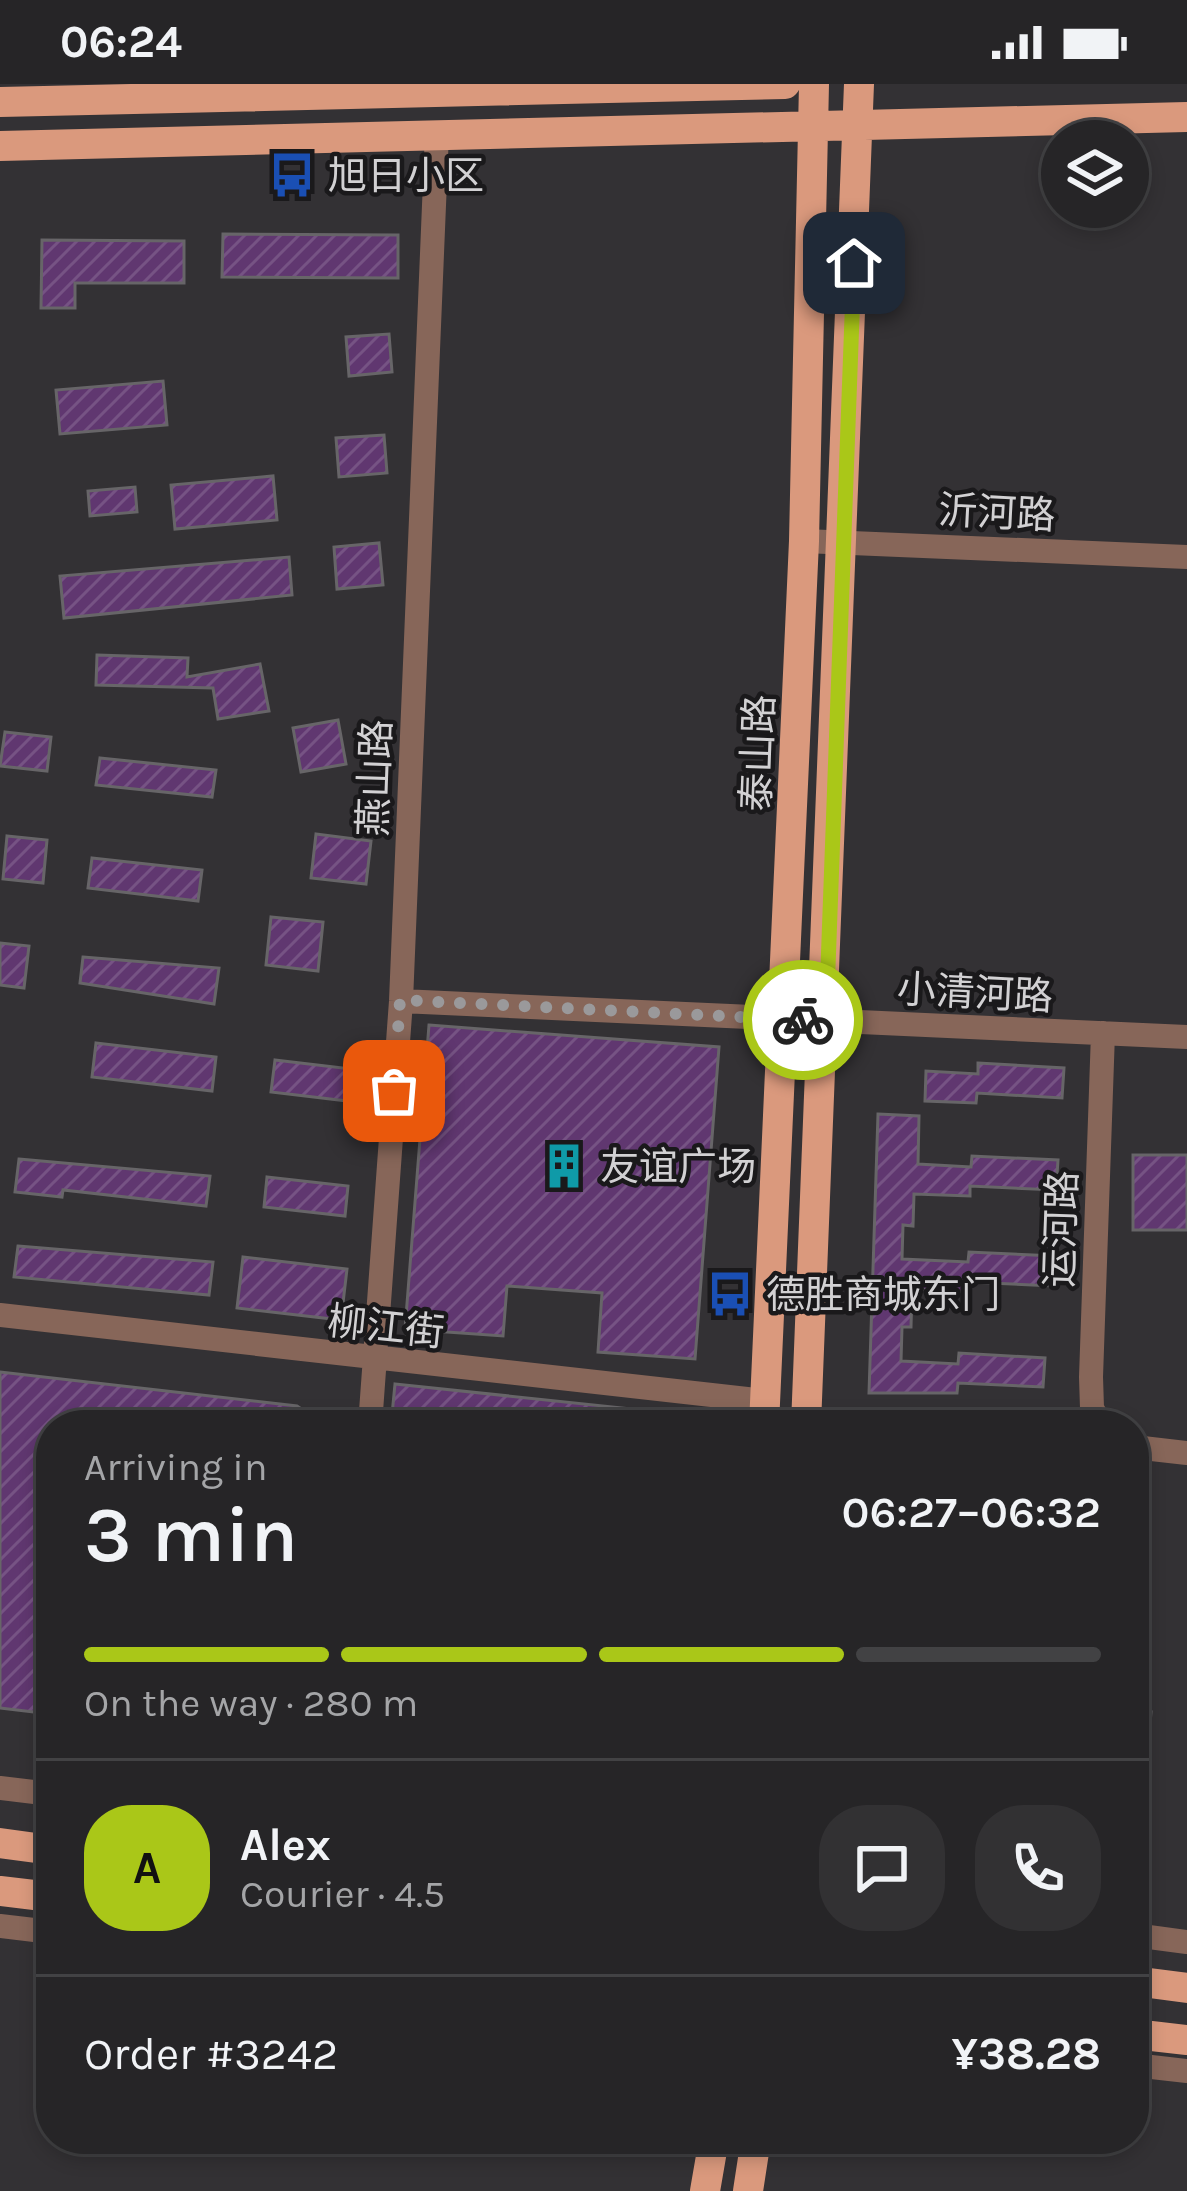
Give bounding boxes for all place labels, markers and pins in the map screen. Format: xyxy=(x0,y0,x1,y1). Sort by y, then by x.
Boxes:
bus stop icon: 旭日小区 xyxy=(267,150,317,200)
place label: 旭日小区 xyxy=(328,153,484,199)
pin xyxy=(803,212,905,314)
pin xyxy=(343,1040,445,1142)
building icon: 友谊广场 xyxy=(539,1141,589,1191)
place label: 友谊广场 xyxy=(600,1144,756,1190)
bus stop icon: 德胜商城东门 xyxy=(705,1269,755,1319)
place label: 德胜商城东门 xyxy=(766,1272,1000,1318)

